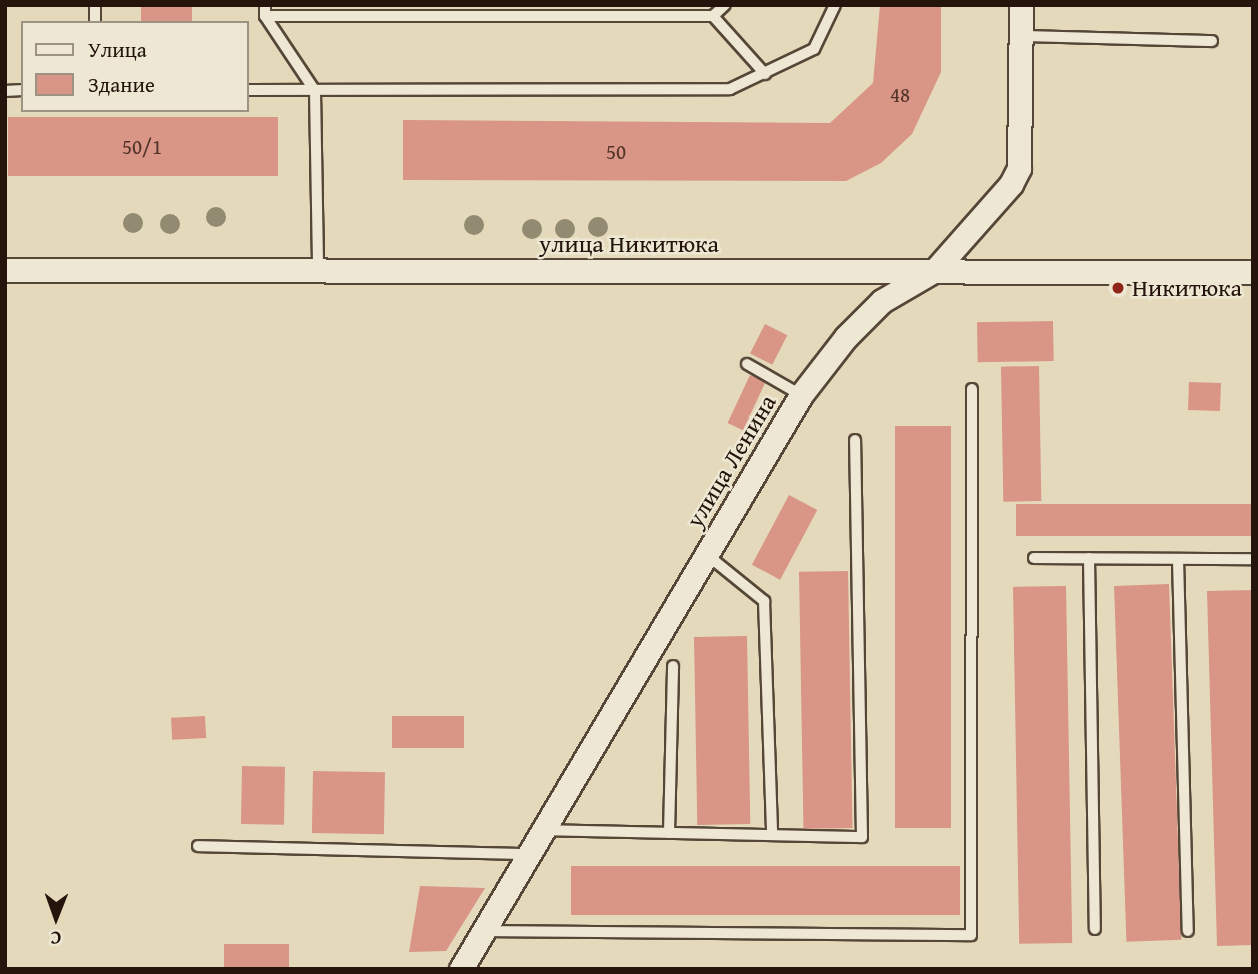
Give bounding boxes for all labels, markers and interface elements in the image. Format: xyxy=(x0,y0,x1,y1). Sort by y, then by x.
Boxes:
legend xyxy=(21,21,248,112)
text: Улица xyxy=(88,34,147,65)
text: Здание xyxy=(88,69,155,100)
house number: 48 xyxy=(890,82,910,108)
house number: 50/1 xyxy=(122,134,162,160)
house number: 50 xyxy=(606,139,626,165)
street label: улица Никитюка xyxy=(539,230,719,258)
place label: Никитюка xyxy=(1132,274,1242,302)
marker: Никитюка xyxy=(1110,280,1126,296)
street label: улица Ленина xyxy=(680,389,782,533)
north arrow xyxy=(21,883,91,953)
text: С xyxy=(50,925,61,953)

